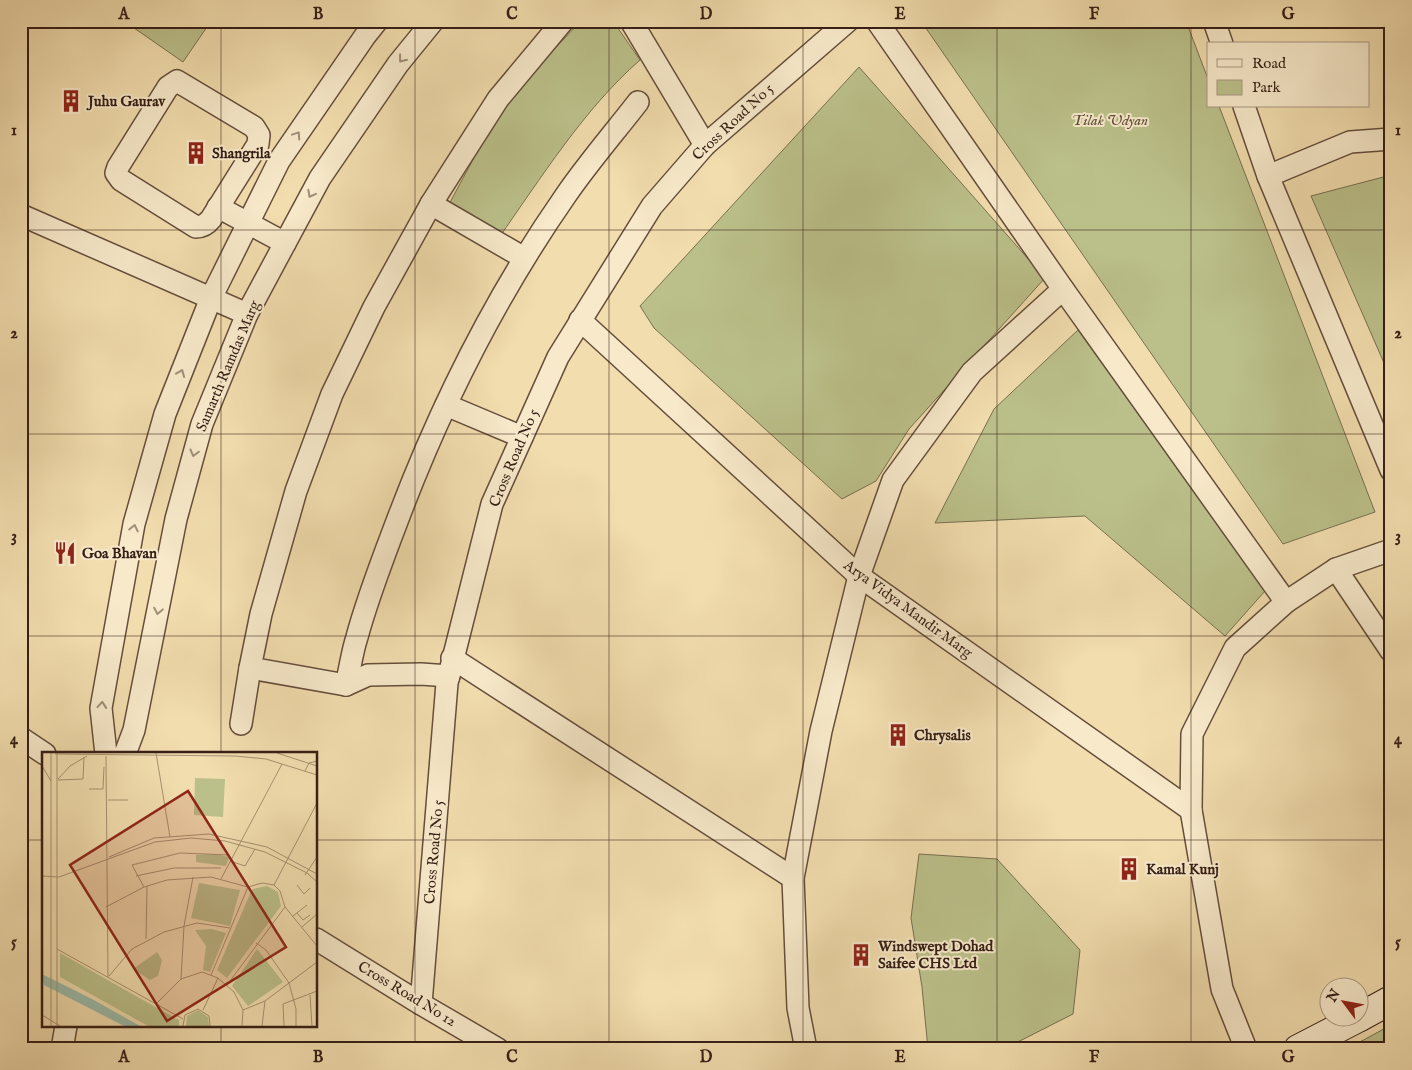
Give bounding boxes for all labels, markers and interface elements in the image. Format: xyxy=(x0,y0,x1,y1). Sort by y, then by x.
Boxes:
text: A xyxy=(118,5,131,25)
text: B xyxy=(313,5,324,25)
text: C xyxy=(506,5,518,25)
text: D xyxy=(700,5,713,25)
text: E xyxy=(894,5,906,25)
text: F xyxy=(1089,5,1100,25)
text: G xyxy=(1282,5,1295,25)
legend xyxy=(1207,42,1370,108)
one-way arrow xyxy=(400,53,408,62)
text: Road xyxy=(1252,54,1287,73)
text: Park xyxy=(1252,78,1282,97)
street label: Cross Road No 5 xyxy=(688,79,778,165)
building icon: Juhu Gaurav xyxy=(58,88,84,114)
place label: Juhu Gaurav xyxy=(86,92,166,111)
park label: Tilak Udyan xyxy=(1072,111,1148,130)
text: 1 xyxy=(11,121,17,141)
text: 1 xyxy=(1395,121,1401,141)
one-way arrow xyxy=(291,131,300,141)
building icon: Shangrila xyxy=(183,140,209,166)
place label: Shangrila xyxy=(212,144,271,163)
one-way arrow xyxy=(307,188,317,197)
street label: Samarth Ramdas Marg xyxy=(192,297,265,435)
text: 2 xyxy=(10,324,18,344)
text: 2 xyxy=(1394,324,1402,344)
one-way arrow xyxy=(175,369,186,378)
street label: Cross Road No 5 xyxy=(485,406,543,510)
one-way arrow xyxy=(189,448,200,457)
one-way arrow xyxy=(128,524,139,533)
text: 3 xyxy=(11,527,17,547)
text: 3 xyxy=(1395,527,1401,547)
restaurant icon: Goa Bhavan xyxy=(52,540,78,566)
place label: Goa Bhavan xyxy=(82,544,157,563)
street label: Arya Vidya Mandir Marg xyxy=(839,555,977,663)
one-way arrow xyxy=(153,607,163,615)
one-way arrow xyxy=(97,701,108,709)
building icon: Chrysalis xyxy=(885,722,911,748)
place label: Chrysalis xyxy=(914,726,971,745)
text: 4 xyxy=(10,730,19,750)
text: 4 xyxy=(1394,730,1403,750)
inset map xyxy=(42,752,318,1028)
street label: Cross Road No 5 xyxy=(420,799,448,905)
building icon: Kamal Kunj xyxy=(1116,856,1142,882)
place label: Kamal Kunj xyxy=(1146,860,1219,879)
text: 5 xyxy=(11,933,17,953)
text: 5 xyxy=(1395,933,1401,953)
place label: Windswept Dohad Saifee CHS Ltd xyxy=(877,937,994,973)
building icon: Windswept Dohad Saifee CHS Ltd xyxy=(848,942,874,968)
street label: Cross Road No 12 xyxy=(354,957,460,1031)
north arrow xyxy=(1320,978,1370,1028)
text: N xyxy=(1322,986,1345,1006)
text: A xyxy=(118,1048,131,1068)
text: B xyxy=(313,1048,324,1068)
text: C xyxy=(506,1048,518,1068)
text: D xyxy=(700,1048,713,1068)
text: E xyxy=(894,1048,906,1068)
text: F xyxy=(1089,1048,1100,1068)
text: G xyxy=(1282,1048,1295,1068)

